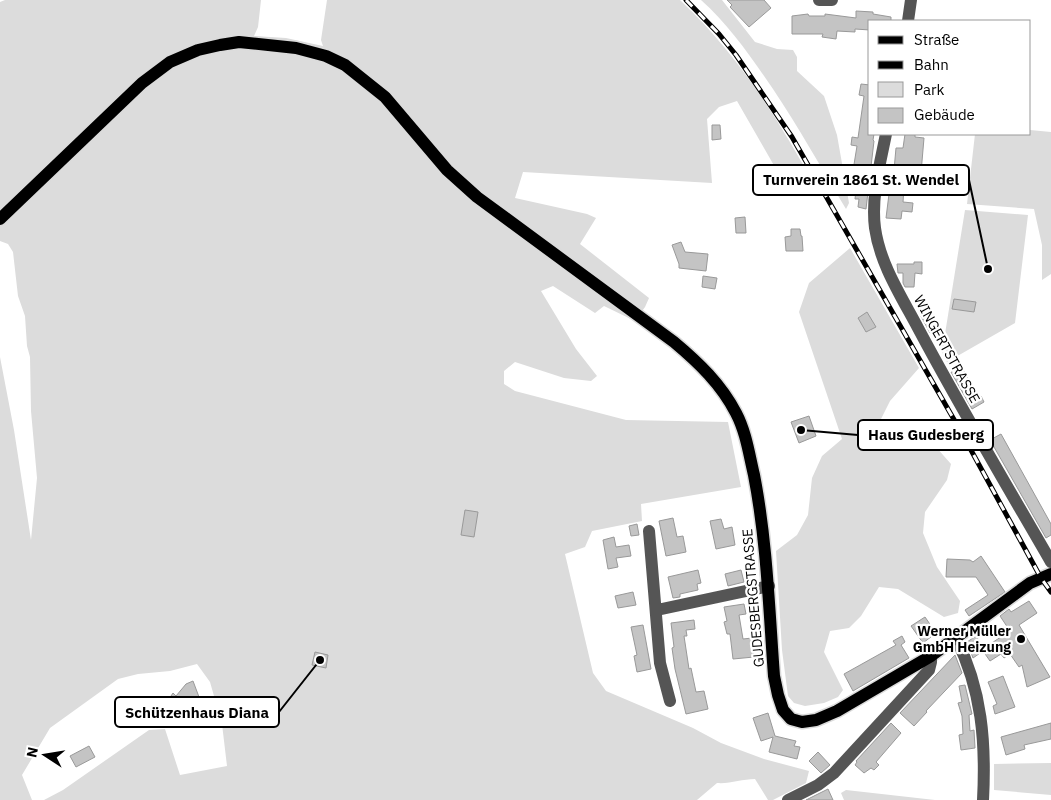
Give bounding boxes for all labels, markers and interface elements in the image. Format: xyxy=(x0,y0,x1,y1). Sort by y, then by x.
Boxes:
legend xyxy=(868,20,1031,135)
text: Straße xyxy=(914,30,959,49)
text: Bahn xyxy=(914,55,949,74)
text: Park xyxy=(914,80,944,99)
text: Gebäude xyxy=(914,105,975,124)
callout: Turnverein 1861 St. Wendel xyxy=(753,165,969,195)
text: Turnverein 1861 St. Wendel xyxy=(763,170,959,189)
street label: WINGERTSTRASSE xyxy=(910,292,984,406)
callout: Haus Gudesberg xyxy=(858,420,993,450)
text: Haus Gudesberg xyxy=(868,425,985,444)
street label: GUDESBERGSTRASSE xyxy=(738,528,768,668)
place label: Werner Müller GmbH Heizung xyxy=(913,622,1011,656)
marker: Werner Müller GmbH Heizung xyxy=(1015,633,1027,645)
callout: Schützenhaus Diana xyxy=(115,697,279,727)
text: Schützenhaus Diana xyxy=(125,703,269,722)
north arrow xyxy=(20,730,70,780)
text: N xyxy=(22,745,42,759)

